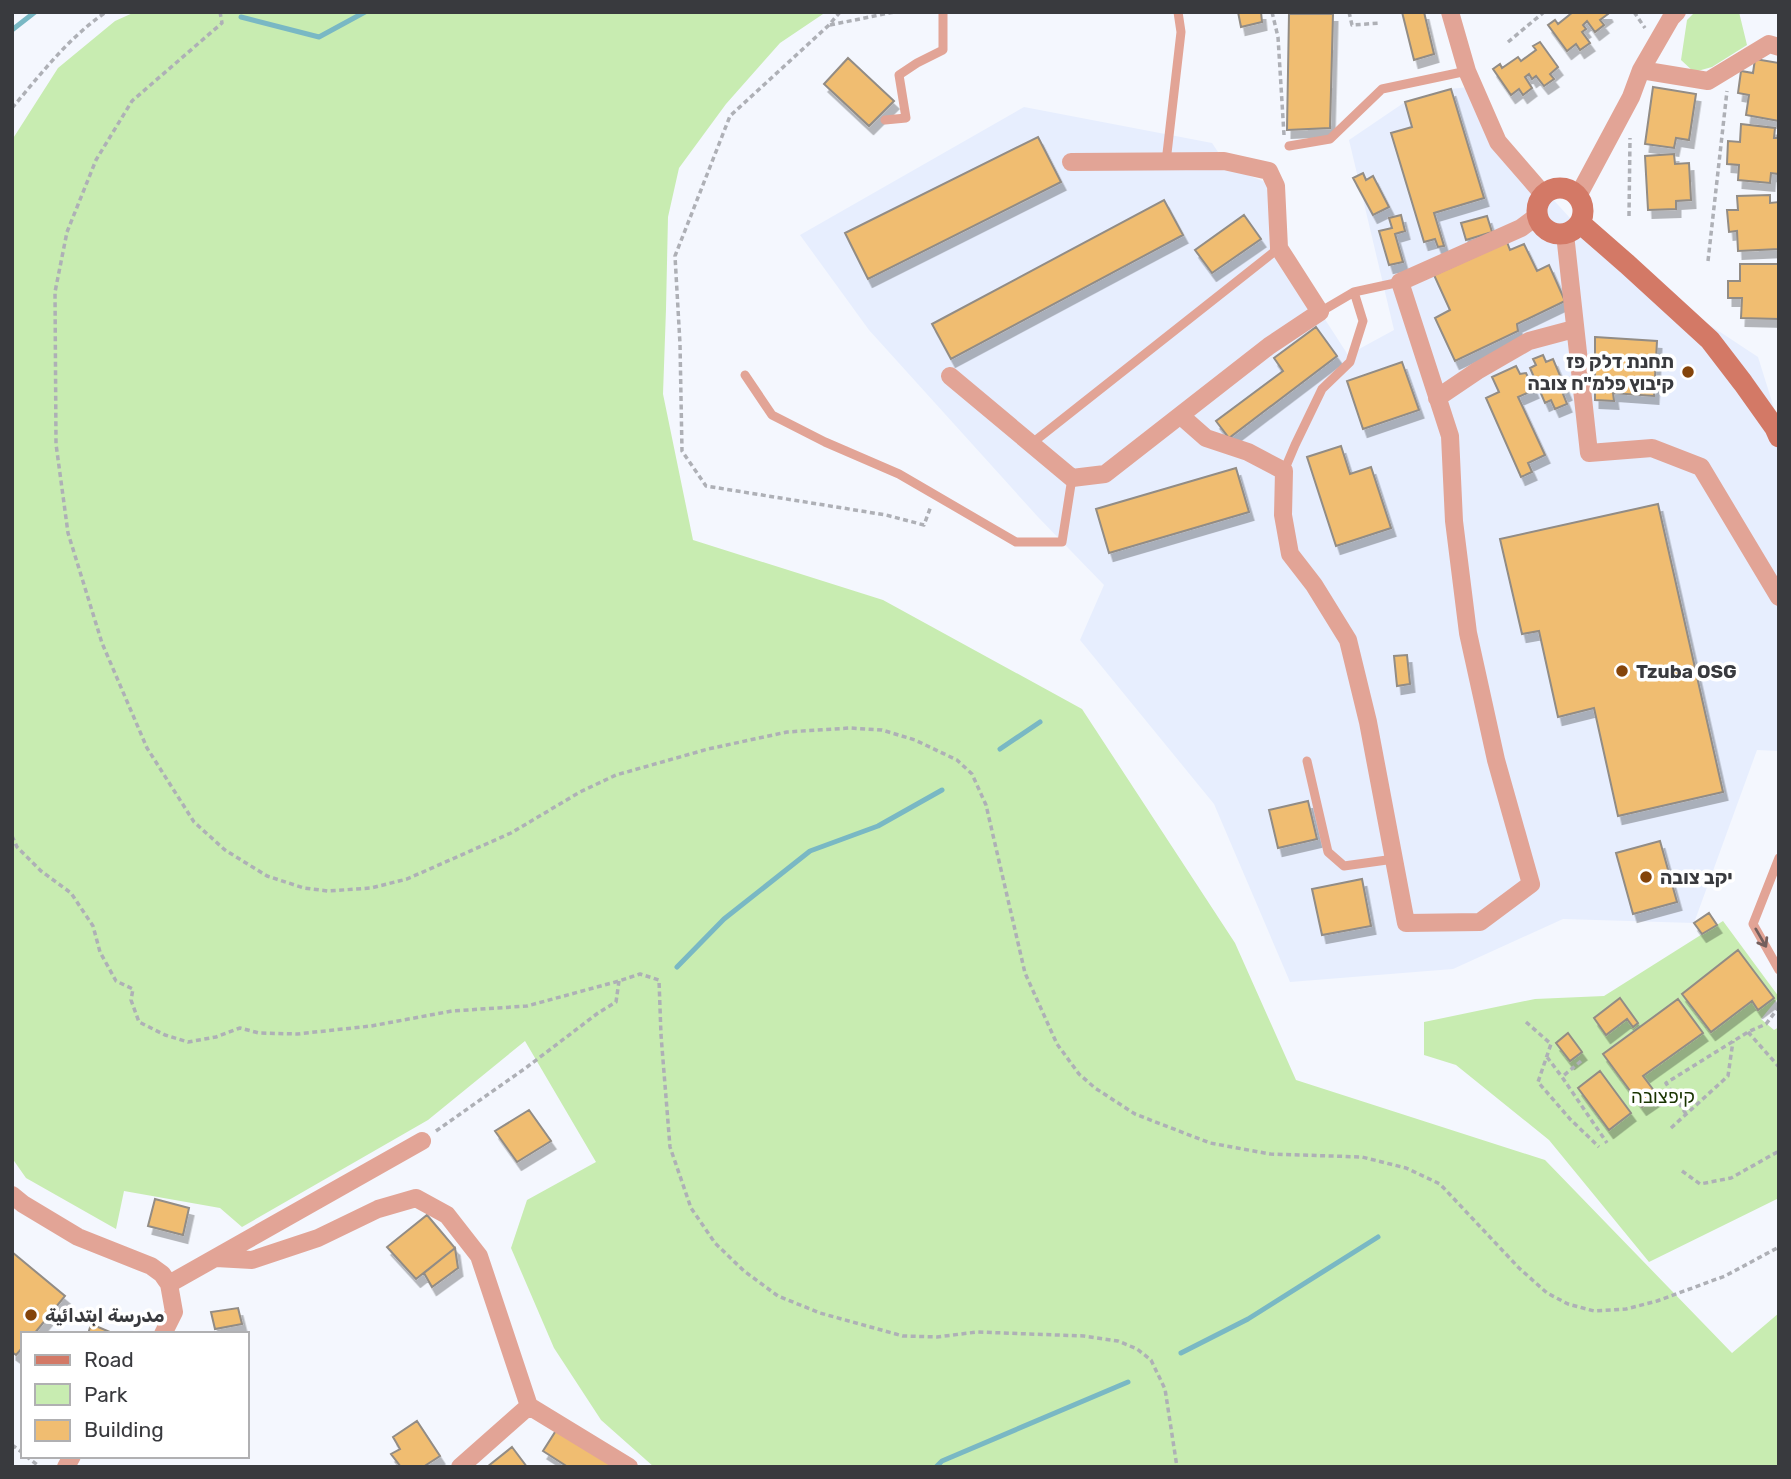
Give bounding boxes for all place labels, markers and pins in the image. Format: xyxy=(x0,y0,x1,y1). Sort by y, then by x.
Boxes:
place label: תחנת דלק פז קיבוץ פלמ"ח צובה xyxy=(1528,350,1674,395)
marker: תחנת דלק פז קיבוץ פלמ"ח צובה xyxy=(1680,364,1696,380)
place label: Tzuba OSG xyxy=(1636,660,1737,683)
marker: Tzuba OSG xyxy=(1614,663,1630,679)
place label: יקב צובה xyxy=(1660,866,1733,889)
marker: יקב צובה xyxy=(1638,869,1654,885)
place label: مدرسة ابتدائية xyxy=(45,1304,164,1327)
marker: مدرسة ابتدائية xyxy=(23,1307,39,1323)

